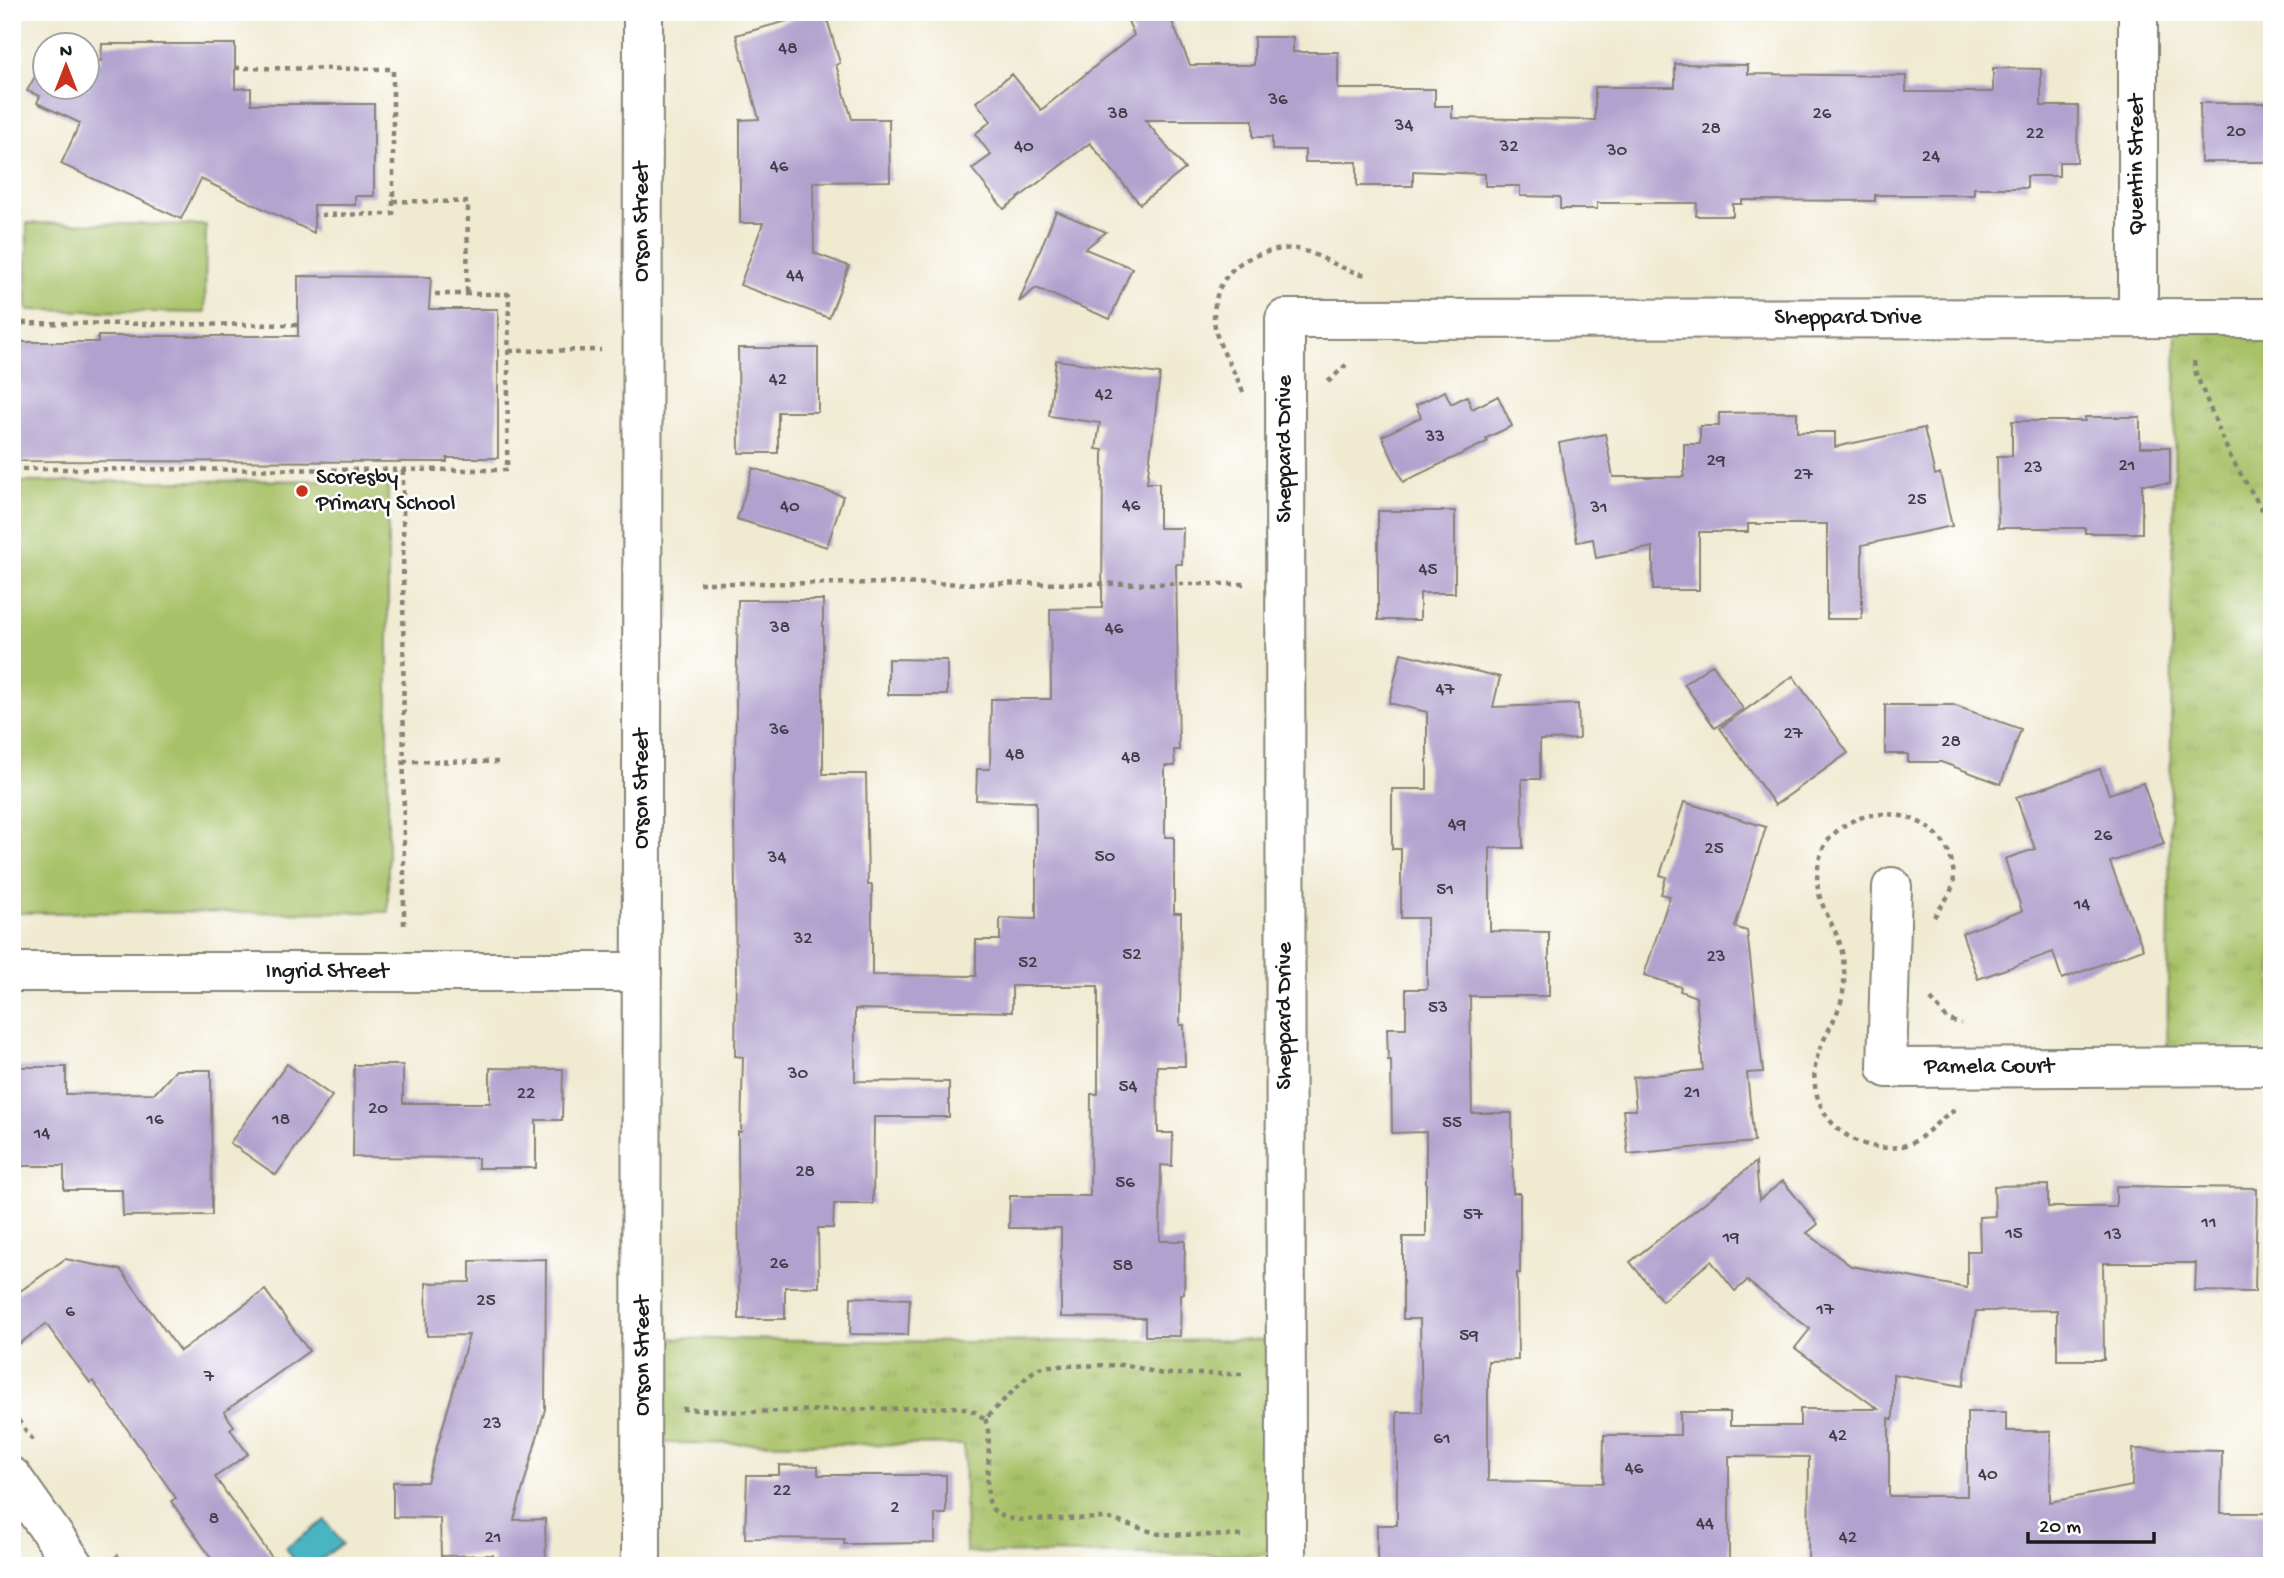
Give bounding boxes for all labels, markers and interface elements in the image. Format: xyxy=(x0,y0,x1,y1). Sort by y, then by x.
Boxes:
north arrow xyxy=(32,32,102,102)
house number: 48 xyxy=(778,38,798,61)
text: N xyxy=(60,41,72,64)
house number: 36 xyxy=(1267,89,1288,112)
street label: Quentin Street xyxy=(2124,93,2151,236)
house number: 38 xyxy=(1107,103,1128,126)
house number: 26 xyxy=(1813,103,1832,126)
house number: 34 xyxy=(1394,115,1413,138)
house number: 28 xyxy=(1701,118,1721,141)
house number: 20 xyxy=(2226,121,2246,144)
house number: 22 xyxy=(2026,123,2044,146)
house number: 40 xyxy=(1014,136,1034,159)
house number: 32 xyxy=(1498,136,1519,159)
house number: 30 xyxy=(1606,140,1628,163)
house number: 24 xyxy=(1922,146,1940,169)
house number: 46 xyxy=(770,156,789,179)
street label: Orson Street xyxy=(629,160,656,282)
house number: 44 xyxy=(786,265,804,288)
street label: Sheppard Drive xyxy=(1774,305,1923,332)
house number: 42 xyxy=(769,369,787,392)
street label: Sheppard Drive xyxy=(1272,374,1299,523)
house number: 42 xyxy=(1095,384,1113,407)
house number: 33 xyxy=(1424,426,1445,449)
house number: 29 xyxy=(1707,450,1726,473)
house number: 21 xyxy=(2119,455,2136,478)
house number: 23 xyxy=(2023,457,2043,480)
house number: 27 xyxy=(1793,464,1814,487)
place label: Scoresby Primary School xyxy=(315,465,456,518)
marker: Scoresby Primary School xyxy=(294,483,310,499)
house number: 25 xyxy=(1907,489,1927,512)
house number: 46 xyxy=(1122,495,1141,518)
house number: 40 xyxy=(780,496,800,519)
house number: 31 xyxy=(1589,497,1608,520)
house number: 45 xyxy=(1419,559,1437,582)
house number: 38 xyxy=(769,617,790,640)
house number: 46 xyxy=(1105,618,1124,641)
house number: 47 xyxy=(1436,679,1456,702)
house number: 36 xyxy=(768,719,789,742)
house number: 27 xyxy=(1783,723,1804,746)
street label: Orson Street xyxy=(629,727,656,849)
house number: 28 xyxy=(1941,731,1961,754)
house number: 48 xyxy=(1005,744,1025,767)
house number: 48 xyxy=(1121,747,1141,770)
house number: 49 xyxy=(1448,814,1467,837)
house number: 26 xyxy=(2094,825,2113,848)
house number: 25 xyxy=(1704,838,1724,861)
house number: 50 xyxy=(1095,846,1116,869)
house number: 34 xyxy=(767,847,786,870)
house number: 51 xyxy=(1436,879,1454,902)
house number: 14 xyxy=(2073,894,2090,917)
house number: 32 xyxy=(792,928,813,951)
street label: Sheppard Drive xyxy=(1272,941,1299,1090)
house number: 52 xyxy=(1122,944,1142,967)
house number: 23 xyxy=(1706,946,1726,969)
house number: 52 xyxy=(1018,952,1038,975)
street label: Ingrid Street xyxy=(266,959,390,986)
house number: 53 xyxy=(1428,997,1448,1020)
street label: Pamela Court xyxy=(1923,1054,2055,1081)
house number: 30 xyxy=(787,1063,809,1086)
house number: 54 xyxy=(1119,1076,1137,1099)
house number: 21 xyxy=(1684,1082,1701,1105)
house number: 22 xyxy=(517,1083,535,1106)
house number: 20 xyxy=(368,1098,388,1121)
house number: 16 xyxy=(145,1109,164,1132)
house number: 18 xyxy=(271,1109,290,1132)
house number: 55 xyxy=(1442,1112,1462,1135)
house number: 14 xyxy=(33,1123,50,1146)
house number: 28 xyxy=(795,1161,815,1184)
house number: 56 xyxy=(1115,1172,1135,1195)
house number: 57 xyxy=(1463,1204,1484,1227)
house number: 11 xyxy=(2200,1212,2217,1235)
house number: 15 xyxy=(2004,1223,2023,1246)
house number: 13 xyxy=(2103,1224,2122,1247)
house number: 19 xyxy=(1721,1227,1740,1250)
house number: 26 xyxy=(770,1253,789,1276)
house number: 58 xyxy=(1113,1255,1133,1278)
house number: 25 xyxy=(476,1290,496,1313)
street label: Orson Street xyxy=(630,1294,657,1416)
house number: 17 xyxy=(1815,1299,1835,1322)
house number: 6 xyxy=(65,1301,75,1324)
house number: 59 xyxy=(1459,1325,1479,1348)
house number: 7 xyxy=(203,1366,215,1389)
house number: 23 xyxy=(482,1413,502,1436)
house number: 42 xyxy=(1829,1425,1847,1448)
house number: 61 xyxy=(1433,1428,1451,1451)
house number: 46 xyxy=(1625,1458,1644,1481)
house number: 40 xyxy=(1978,1464,1998,1487)
house number: 22 xyxy=(773,1480,791,1503)
house number: 2 xyxy=(890,1497,900,1520)
scale bar xyxy=(2028,1501,2154,1545)
house number: 8 xyxy=(209,1508,219,1531)
house number: 44 xyxy=(1696,1513,1714,1536)
text: 20 m xyxy=(2039,1516,2081,1541)
house number: 21 xyxy=(485,1527,502,1550)
house number: 42 xyxy=(1839,1527,1857,1550)

